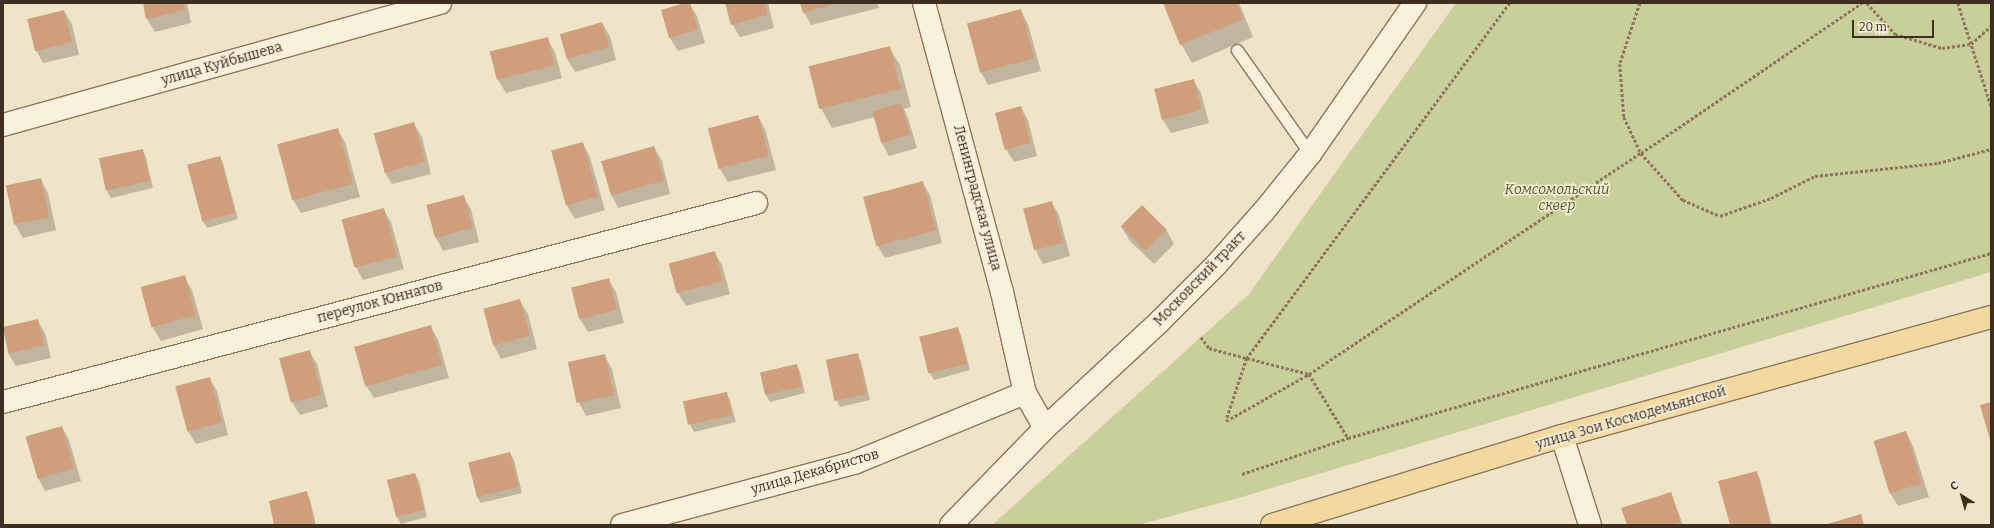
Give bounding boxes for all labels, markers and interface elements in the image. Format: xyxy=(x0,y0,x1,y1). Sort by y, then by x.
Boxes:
scale bar xyxy=(1854,12,1936,38)
text: 20 m xyxy=(1859,20,1887,34)
street label: улица Куйбышева xyxy=(160,39,284,89)
street label: Ленинградская улица xyxy=(949,123,1005,273)
park label: Комсомольский сквер xyxy=(1505,182,1609,214)
street label: Московский тракт xyxy=(1150,228,1250,330)
street label: переулок Юннатов xyxy=(315,277,445,327)
street label: улица Зои Космодемьянской xyxy=(1534,383,1728,453)
street label: улица Декабристов xyxy=(749,446,881,498)
north arrow xyxy=(1942,476,1982,516)
text: С xyxy=(1948,479,1961,493)

